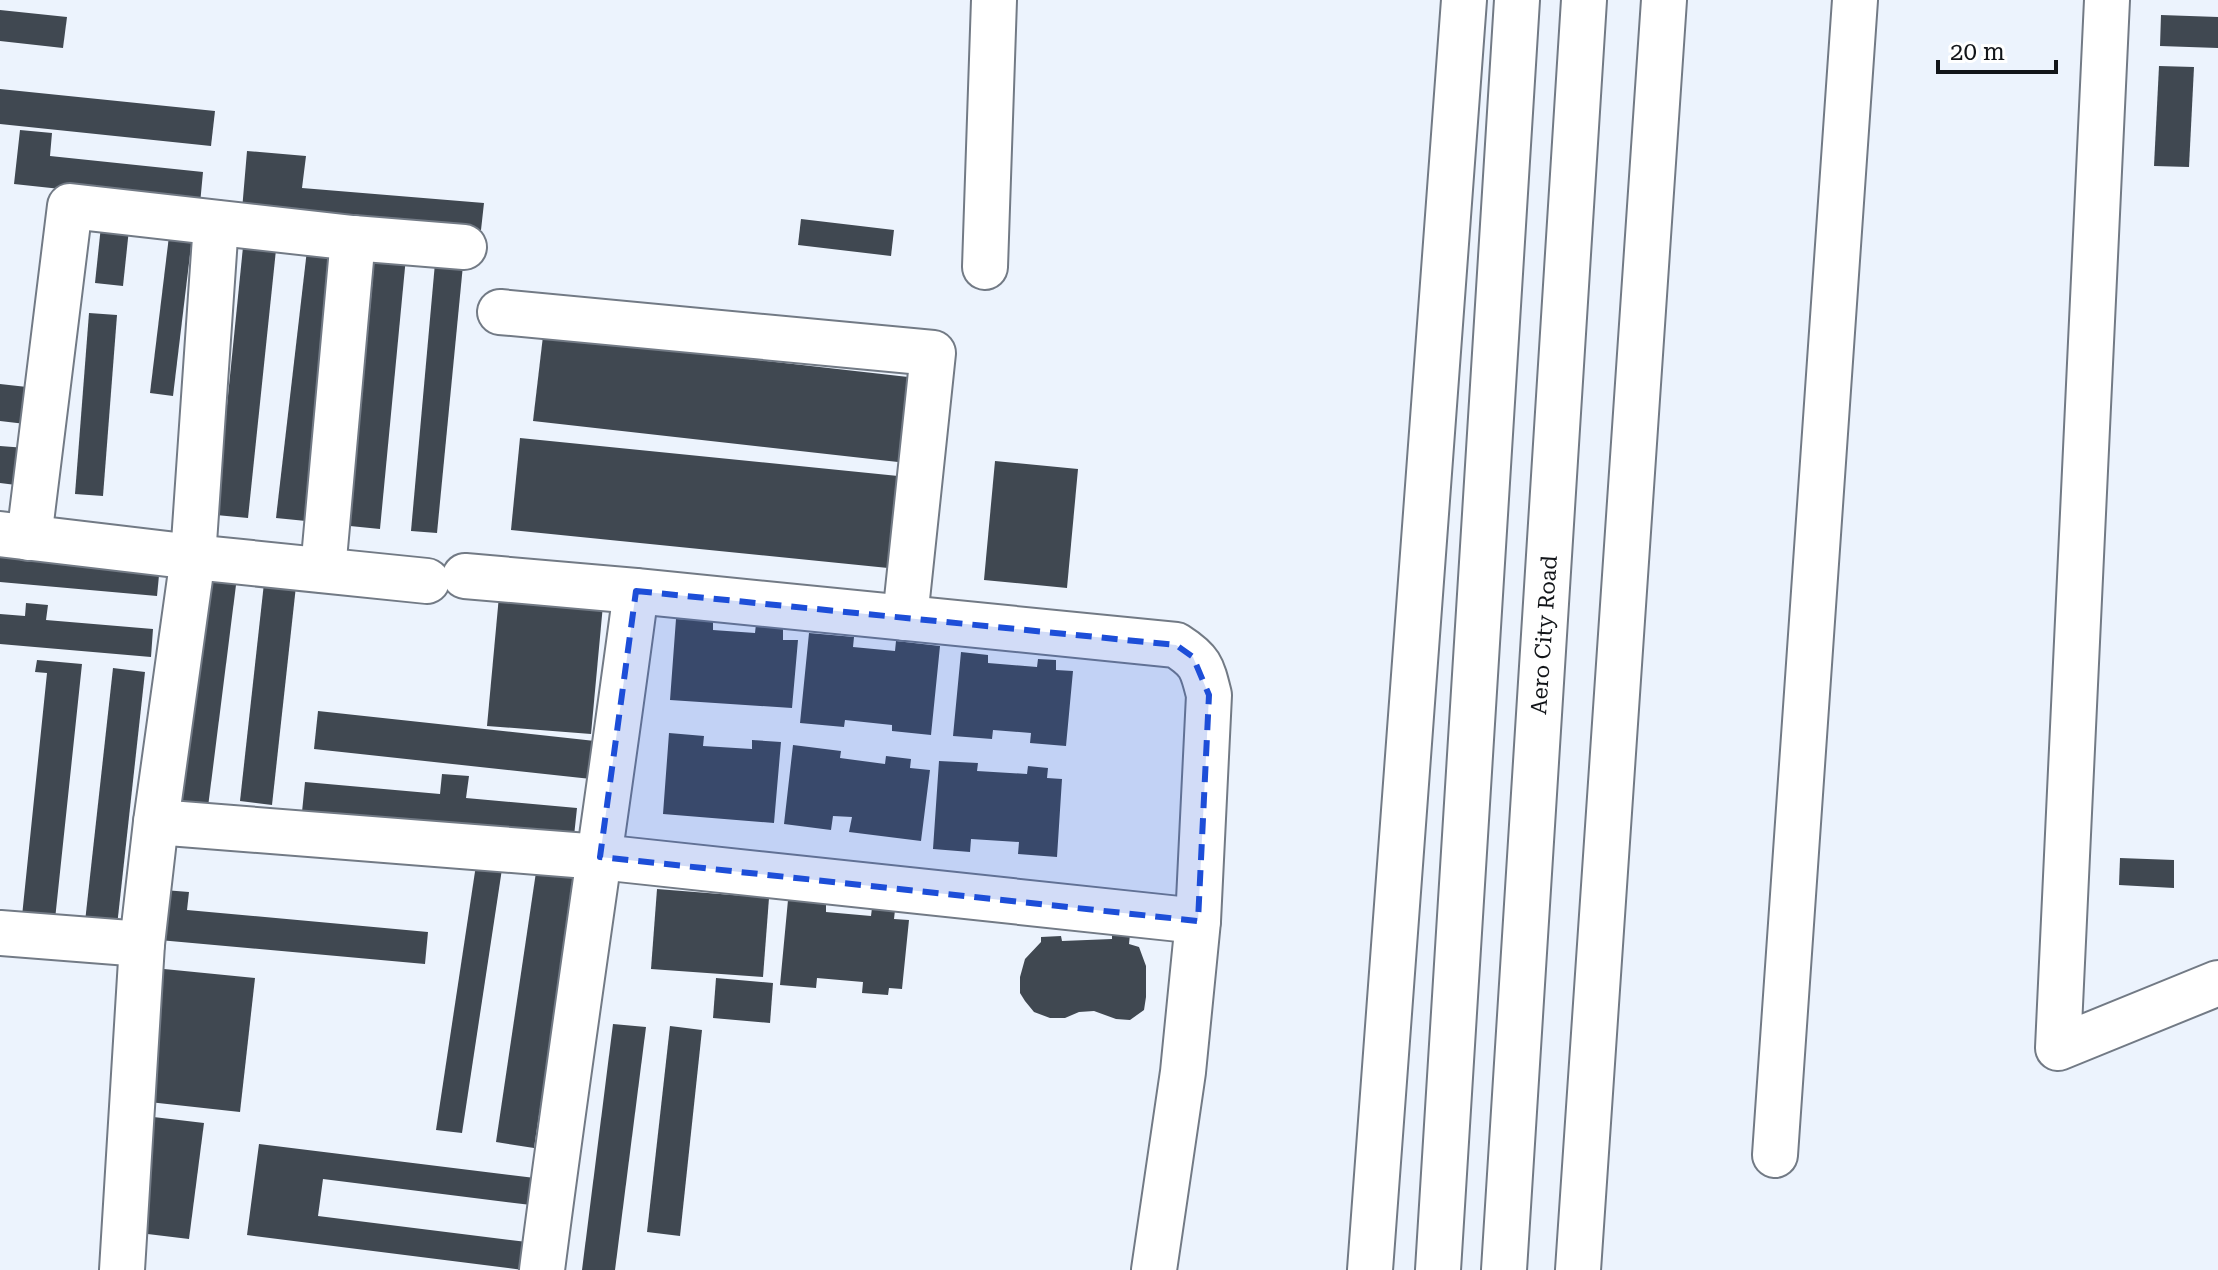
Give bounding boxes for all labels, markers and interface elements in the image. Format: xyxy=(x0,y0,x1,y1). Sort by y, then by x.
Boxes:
scale bar xyxy=(1938,24,2056,74)
text: 20 m xyxy=(1950,38,2005,66)
street label: Aero City Road xyxy=(1526,555,1562,715)

